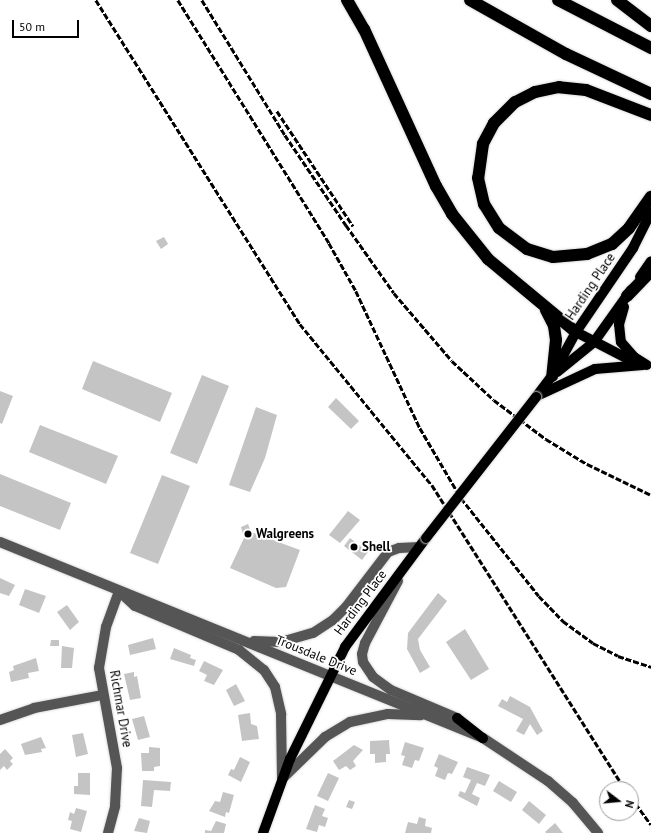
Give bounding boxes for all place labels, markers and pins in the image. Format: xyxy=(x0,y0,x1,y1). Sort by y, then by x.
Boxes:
place label: Walgreens xyxy=(256,526,314,542)
marker: Walgreens xyxy=(243,529,253,539)
place label: Shell xyxy=(362,539,390,555)
marker: Shell xyxy=(349,542,359,552)

